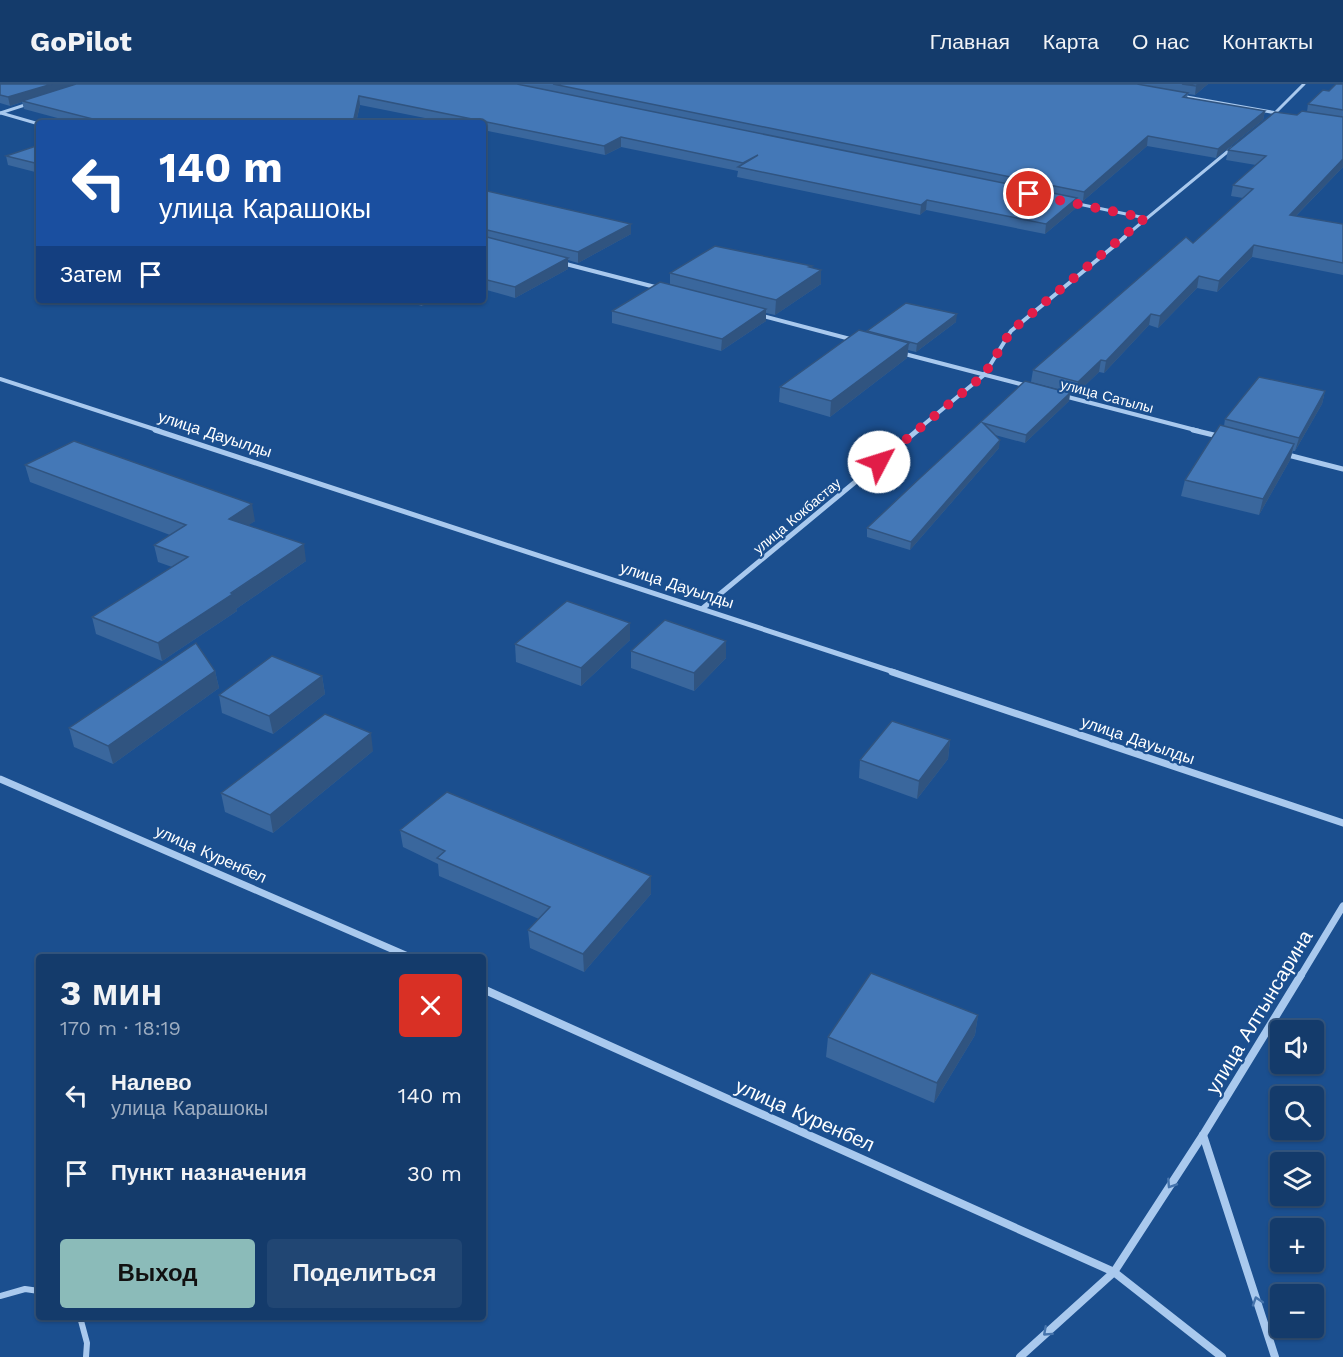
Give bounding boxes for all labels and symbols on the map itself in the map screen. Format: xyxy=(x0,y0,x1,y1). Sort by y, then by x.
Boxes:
pin xyxy=(1003,168,1054,219)
street label: улица Сатылы xyxy=(1059,376,1155,416)
street label: улица Дауылды xyxy=(156,407,274,461)
position arrow xyxy=(847,430,911,494)
street label: улица Кокбастау xyxy=(750,475,844,557)
street label: улица Дауылды xyxy=(618,558,736,612)
street label: улица Дауылды xyxy=(1079,712,1197,768)
street label: улица Куренбел xyxy=(152,821,270,887)
street label: улица Алтынсарина xyxy=(1201,925,1318,1098)
street label: улица Куренбел xyxy=(732,1074,878,1156)
one-way arrow xyxy=(1167,1178,1179,1188)
one-way arrow xyxy=(1252,1296,1264,1307)
one-way arrow xyxy=(1043,1325,1054,1336)

